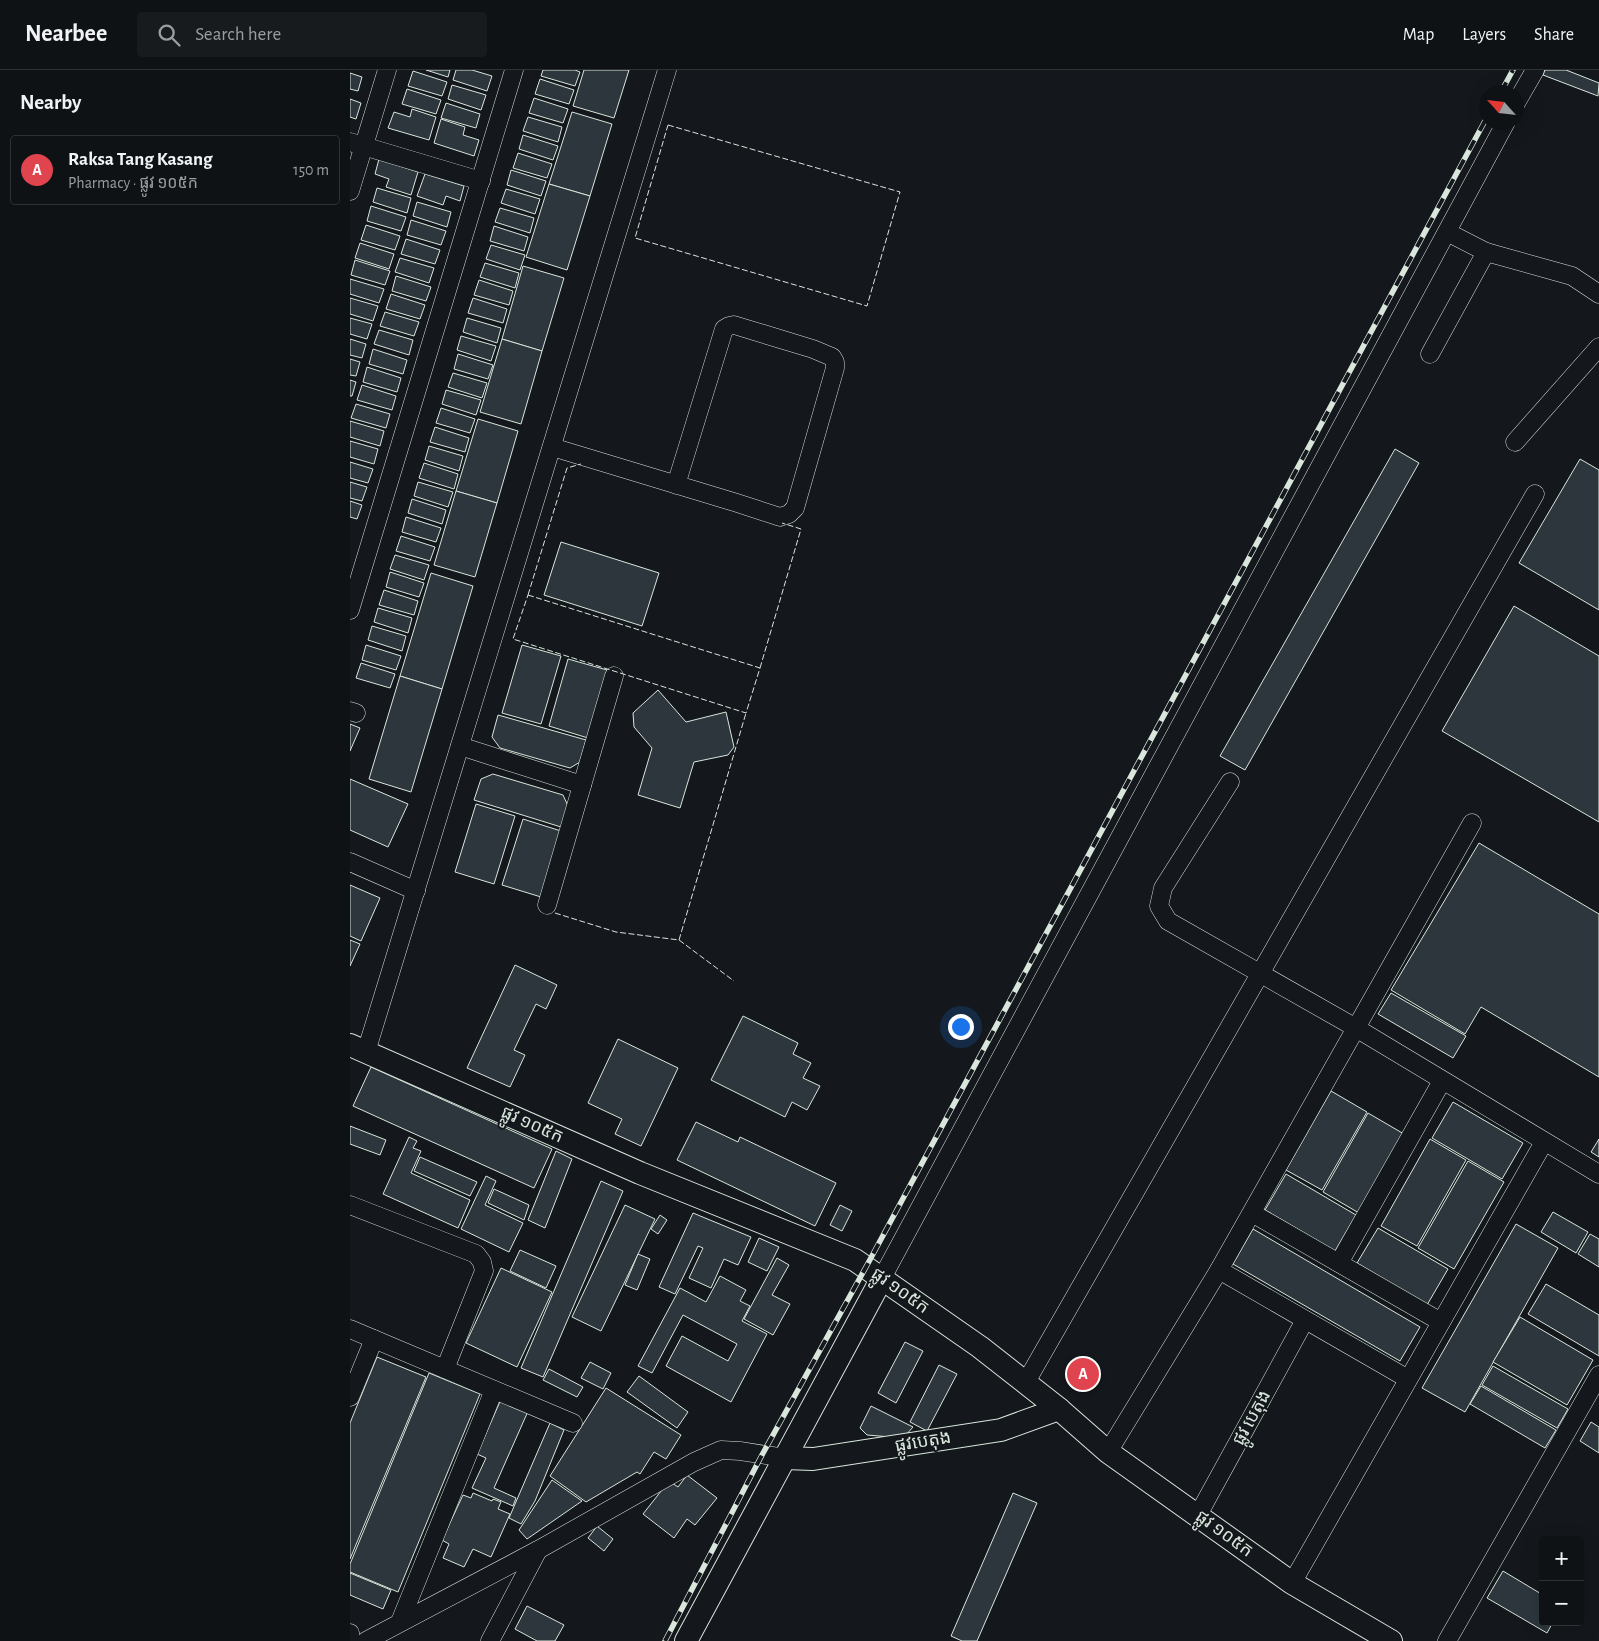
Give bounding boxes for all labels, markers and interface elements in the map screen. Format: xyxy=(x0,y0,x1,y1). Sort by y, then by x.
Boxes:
search box xyxy=(137,12,487,57)
icon: search xyxy=(155,21,183,49)
text: Nearbee xyxy=(25,22,107,46)
text: Search here xyxy=(195,25,281,44)
text: Map xyxy=(1403,26,1434,44)
text: Layers xyxy=(1462,26,1506,44)
text: Share xyxy=(1534,26,1574,44)
north arrow xyxy=(1479,85,1524,130)
text: Nearby xyxy=(20,92,81,113)
text: Raksa Tang Kasang xyxy=(68,150,213,169)
text: A xyxy=(32,162,42,178)
text: 150 m xyxy=(293,162,329,178)
text: Pharmacy · ផ្លូវ ១០៥ក xyxy=(68,175,198,191)
your location xyxy=(948,1014,974,1040)
street label: ផ្លូវ ១០៥ក xyxy=(496,1103,566,1152)
street label: ផ្លូវ ១០៥ក xyxy=(864,1265,932,1322)
pin: A xyxy=(1067,1355,1099,1393)
street label: ផ្លូវ បេតុង xyxy=(1230,1388,1280,1452)
street label: ផ្លូវបេតុង xyxy=(894,1429,953,1462)
street label: ផ្លូវ ១០៥ក xyxy=(1188,1507,1256,1566)
map controls xyxy=(1539,1536,1584,1626)
button: + xyxy=(1539,1536,1584,1581)
button: − xyxy=(1539,1581,1584,1626)

